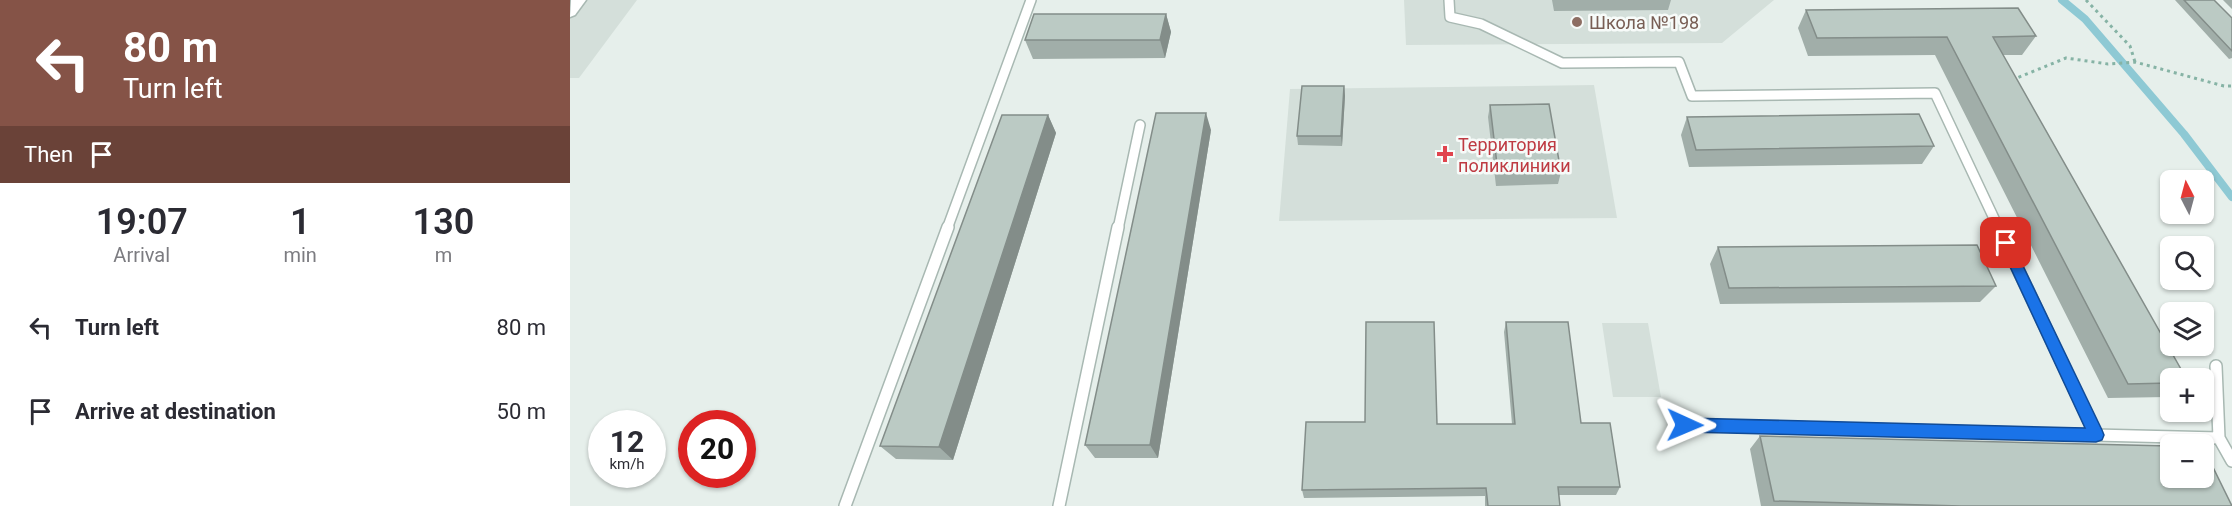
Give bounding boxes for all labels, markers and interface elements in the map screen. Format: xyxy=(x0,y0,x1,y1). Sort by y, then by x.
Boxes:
place label: Школа №198 xyxy=(1589,12,1699,33)
marker: Школа №198 xyxy=(1570,15,1584,29)
text: 80 m xyxy=(123,23,218,72)
icon: left xyxy=(24,24,102,102)
text: Turn left xyxy=(123,73,223,105)
place label: Территория поликлиники xyxy=(1458,134,1571,176)
icon: arrive xyxy=(85,138,118,171)
text: Then xyxy=(24,142,73,167)
marker: Территория поликлиники xyxy=(1436,145,1454,163)
north arrow xyxy=(2160,170,2214,224)
map controls xyxy=(2160,170,2214,488)
text: 19:07 xyxy=(96,201,188,243)
text: 1 xyxy=(290,201,310,243)
text: 130 xyxy=(413,201,474,243)
pin xyxy=(1980,217,2031,268)
icon: arrive xyxy=(1989,226,2022,259)
button: search xyxy=(2160,236,2214,290)
text: Arrival xyxy=(113,243,170,267)
text: min xyxy=(283,243,317,267)
text: m xyxy=(435,243,452,267)
button: layers xyxy=(2160,302,2214,356)
icon: left xyxy=(24,311,57,344)
text: Turn left xyxy=(75,315,159,340)
text: 80 m xyxy=(497,315,546,340)
button: + xyxy=(2160,368,2214,422)
position arrow xyxy=(1653,393,1717,457)
icon: arrive xyxy=(24,395,57,428)
text: Arrive at destination xyxy=(75,399,276,424)
text: 50 m xyxy=(497,399,546,424)
speed limit sign: 20 xyxy=(678,410,756,488)
text: 12 xyxy=(610,424,644,459)
button: − xyxy=(2160,434,2214,488)
text: km/h xyxy=(609,455,645,473)

